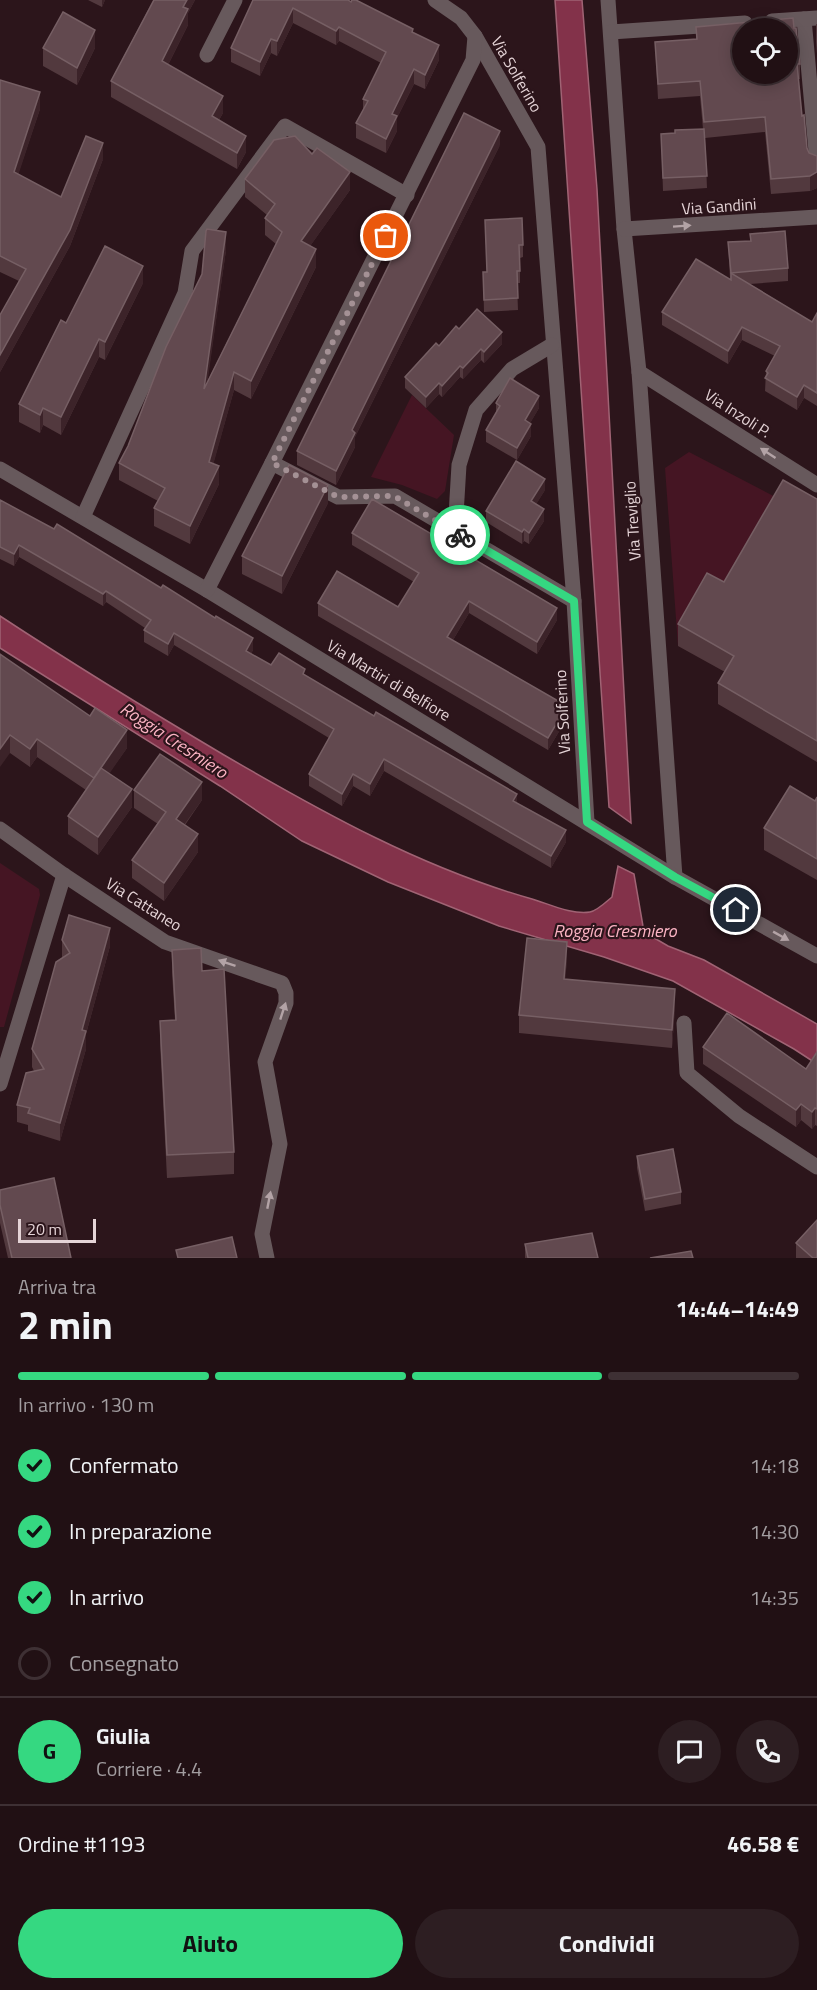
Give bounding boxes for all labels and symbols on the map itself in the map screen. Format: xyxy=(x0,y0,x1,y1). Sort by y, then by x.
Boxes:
street label: Via Solferino xyxy=(485,31,549,117)
street label: Via Gandini xyxy=(681,191,757,221)
pin xyxy=(360,210,411,261)
one-way arrow xyxy=(673,221,692,231)
street label: Via Inzoli P. xyxy=(700,383,776,443)
one-way arrow xyxy=(760,448,776,459)
street label: Via Treviglio xyxy=(617,480,647,562)
courier xyxy=(430,505,490,565)
street label: Via Martiri di Belfiore xyxy=(322,633,456,727)
street label: Via Solferino xyxy=(548,669,576,755)
water label: Roggia Cresmiero xyxy=(115,695,234,786)
street label: Via Cattaneo xyxy=(101,871,187,937)
pin xyxy=(710,884,761,935)
water label: Roggia Cresmiero xyxy=(553,917,678,944)
one-way arrow xyxy=(773,931,790,941)
one-way arrow xyxy=(218,958,236,968)
one-way arrow xyxy=(279,1002,288,1020)
one-way arrow xyxy=(265,1191,274,1210)
scale bar xyxy=(18,1216,96,1244)

